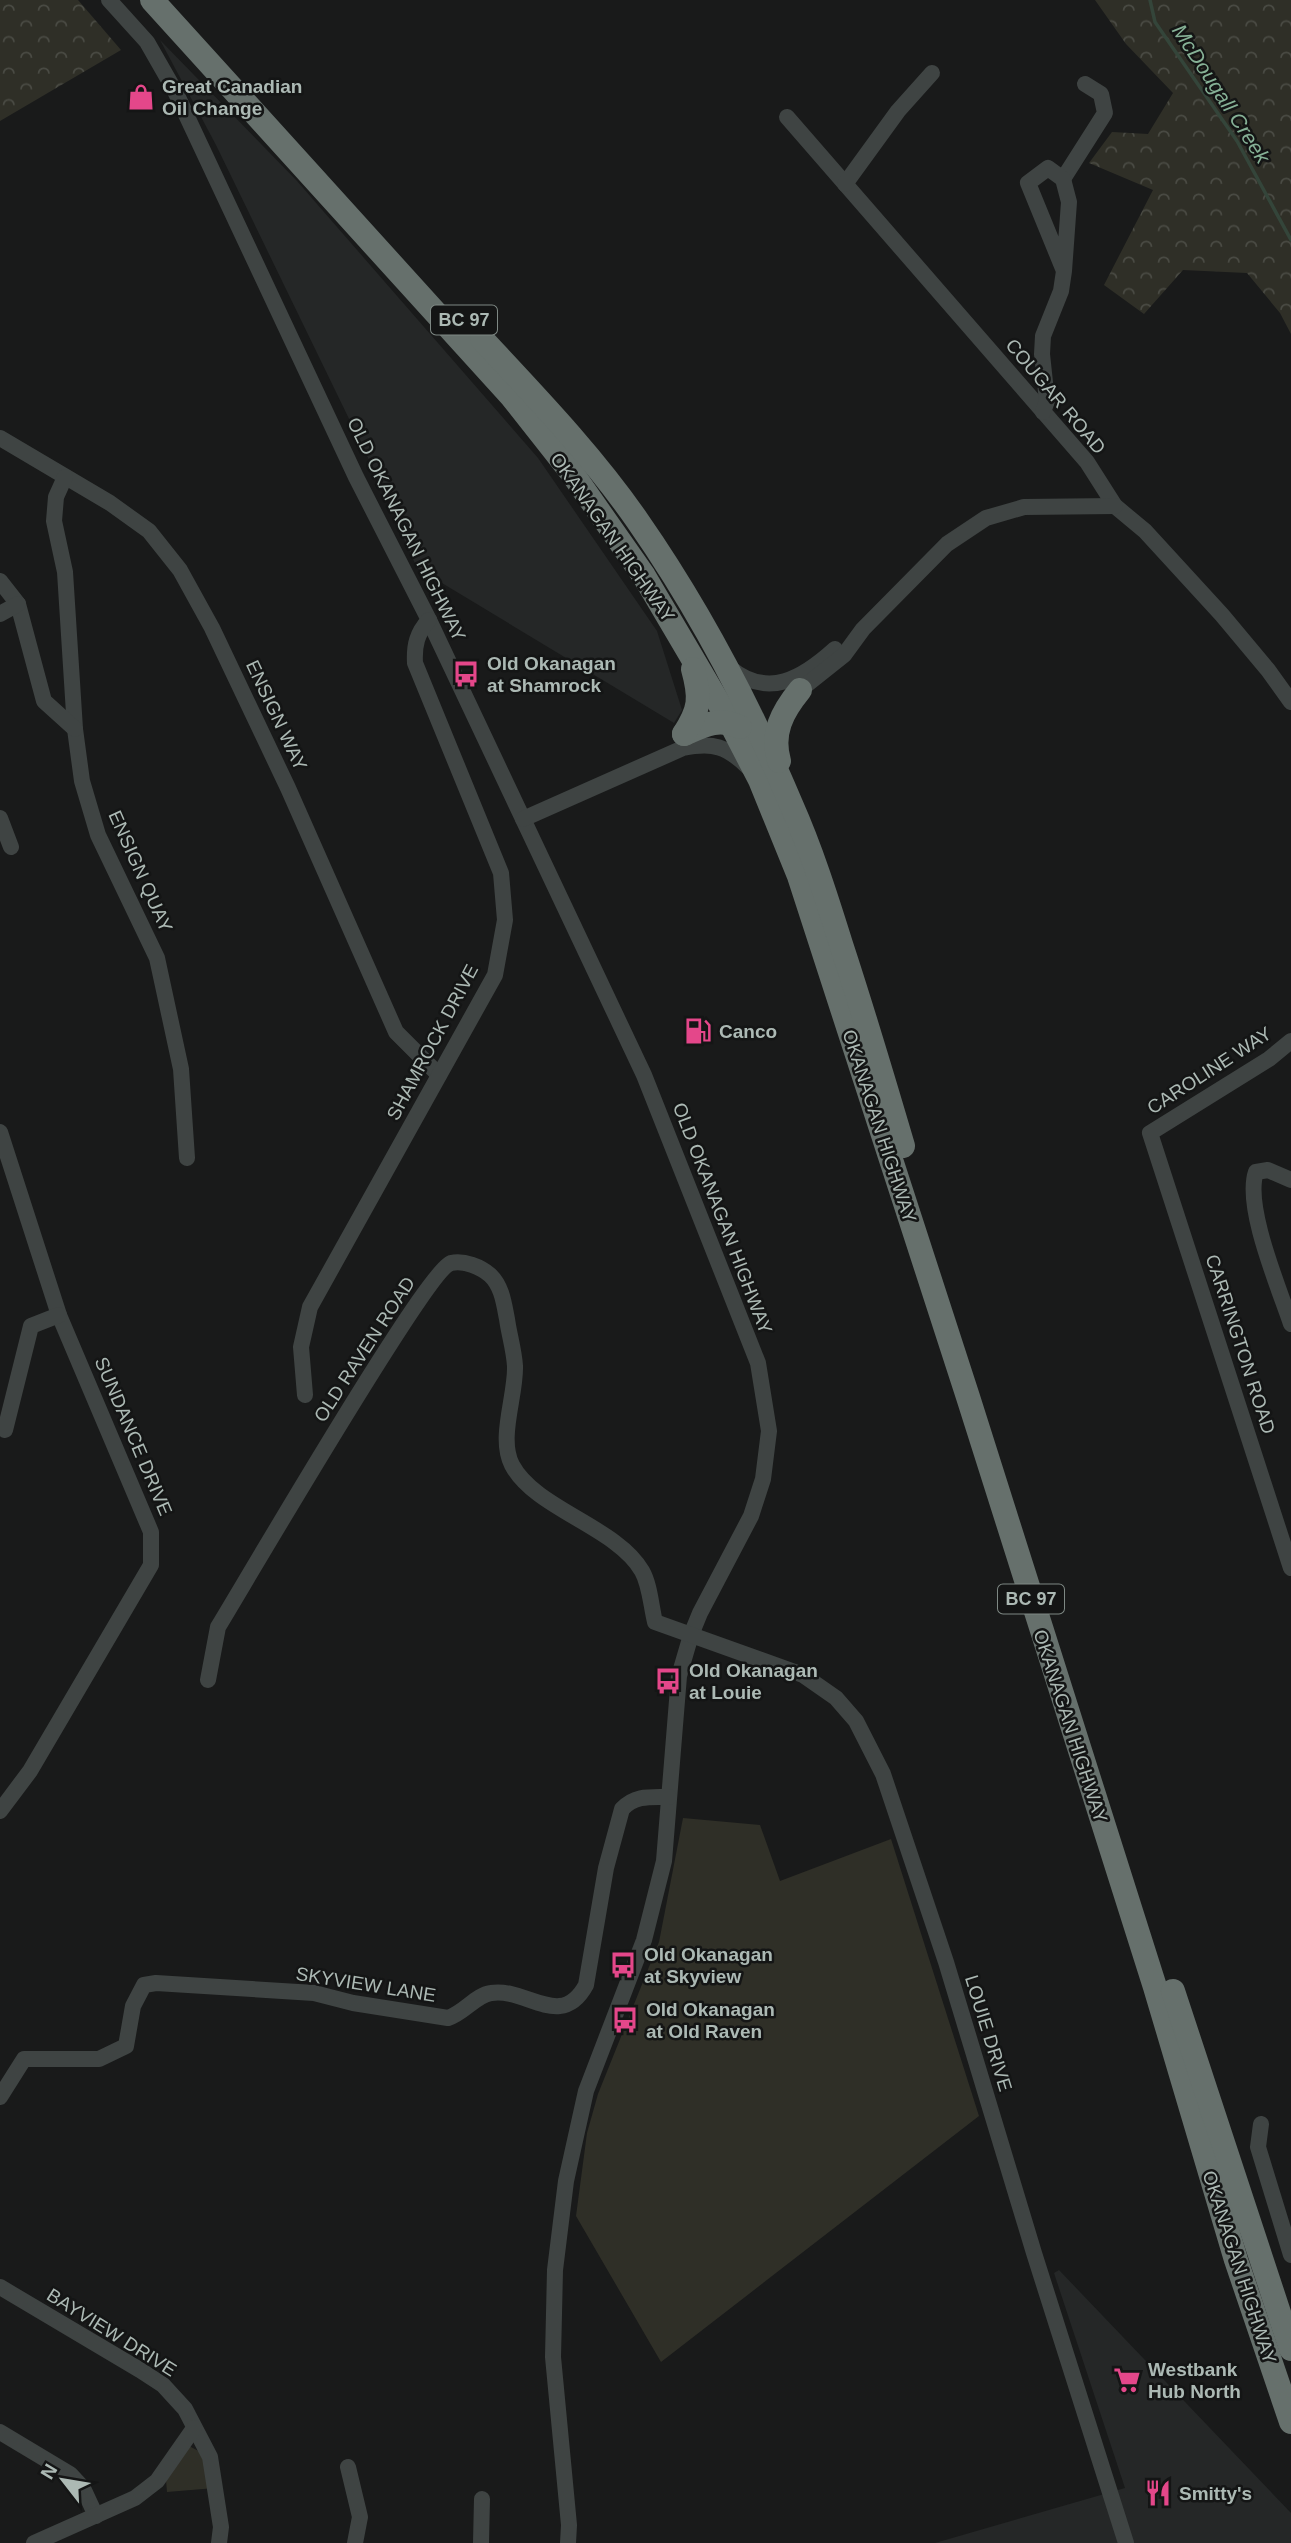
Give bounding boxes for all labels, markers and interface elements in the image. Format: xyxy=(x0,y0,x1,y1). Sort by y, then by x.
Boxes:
water label: McDougall Creek xyxy=(1168,20,1276,169)
place label: Great Canadian Oil Change xyxy=(162,76,302,119)
shop icon: Great Canadian Oil Change xyxy=(126,82,156,112)
road number: BC 97 xyxy=(431,306,497,334)
street label: COUGAR ROAD xyxy=(1001,335,1110,458)
street label: OLD OKANAGAN HIGHWAY xyxy=(343,414,470,645)
street label: OKANAGAN HIGHWAY xyxy=(546,449,679,626)
place label: Old Okanagan at Shamrock xyxy=(487,653,616,696)
street label: ENSIGN WAY xyxy=(242,657,311,774)
bus stop icon: Old Okanagan at Shamrock xyxy=(451,659,481,689)
street label: ENSIGN QUAY xyxy=(104,807,177,935)
street label: SHAMROCK DRIVE xyxy=(383,961,482,1124)
fuel station icon: Canco xyxy=(683,1016,713,1046)
place label: Canco xyxy=(719,1021,777,1042)
street label: CAROLINE WAY xyxy=(1143,1022,1275,1118)
street label: OKANAGAN HIGHWAY xyxy=(838,1027,921,1226)
street label: OLD OKANAGAN HIGHWAY xyxy=(669,1100,777,1337)
street label: CARRINGTON ROAD xyxy=(1202,1252,1279,1437)
street label: OLD RAVEN ROAD xyxy=(310,1273,419,1426)
street label: SUNDANCE DRIVE xyxy=(91,1354,176,1519)
road number: BC 97 xyxy=(998,1584,1064,1614)
street label: OKANAGAN HIGHWAY xyxy=(1029,1627,1112,1826)
place label: Old Okanagan at Louie xyxy=(689,1660,818,1703)
bus stop icon: Old Okanagan at Louie xyxy=(653,1666,683,1696)
place label: Old Okanagan at Skyview xyxy=(644,1944,773,1987)
bus stop icon: Old Okanagan at Skyview xyxy=(608,1950,638,1980)
street label: SKYVIEW LANE xyxy=(294,1963,437,2006)
street label: LOUIE DRIVE xyxy=(961,1973,1016,2094)
place label: Old Okanagan at Old Raven xyxy=(646,1999,775,2042)
bus stop icon: Old Okanagan at Old Raven xyxy=(610,2005,640,2035)
street label: OKANAGAN HIGHWAY xyxy=(1198,2168,1281,2367)
street label: BAYVIEW DRIVE xyxy=(43,2284,180,2381)
place label: Westbank Hub North xyxy=(1148,2359,1241,2402)
supermarket icon: Westbank Hub North xyxy=(1112,2365,1142,2395)
north arrow xyxy=(28,2445,98,2515)
text: N xyxy=(36,2460,61,2483)
restaurant icon: Smitty's xyxy=(1143,2478,1173,2508)
place label: Smitty's xyxy=(1179,2483,1252,2504)

